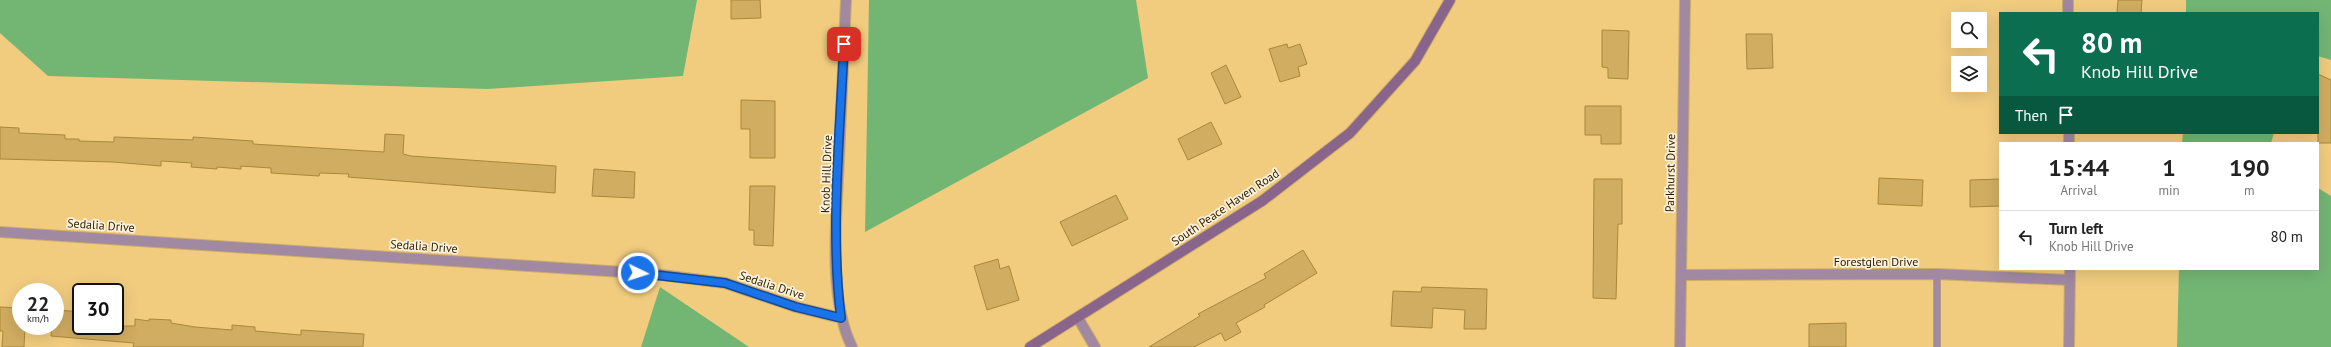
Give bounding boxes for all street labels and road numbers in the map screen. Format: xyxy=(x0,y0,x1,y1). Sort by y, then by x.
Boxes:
street label: Parkhurst Drive xyxy=(1662,134,1678,212)
street label: Knob Hill Drive xyxy=(817,135,835,213)
street label: South Peace Haven Road xyxy=(1168,165,1282,249)
street label: Sedalia Drive xyxy=(67,215,135,235)
street label: Sedalia Drive xyxy=(390,236,458,256)
street label: Forestglen Drive xyxy=(1834,254,1918,269)
street label: Sedalia Drive xyxy=(738,267,806,303)

